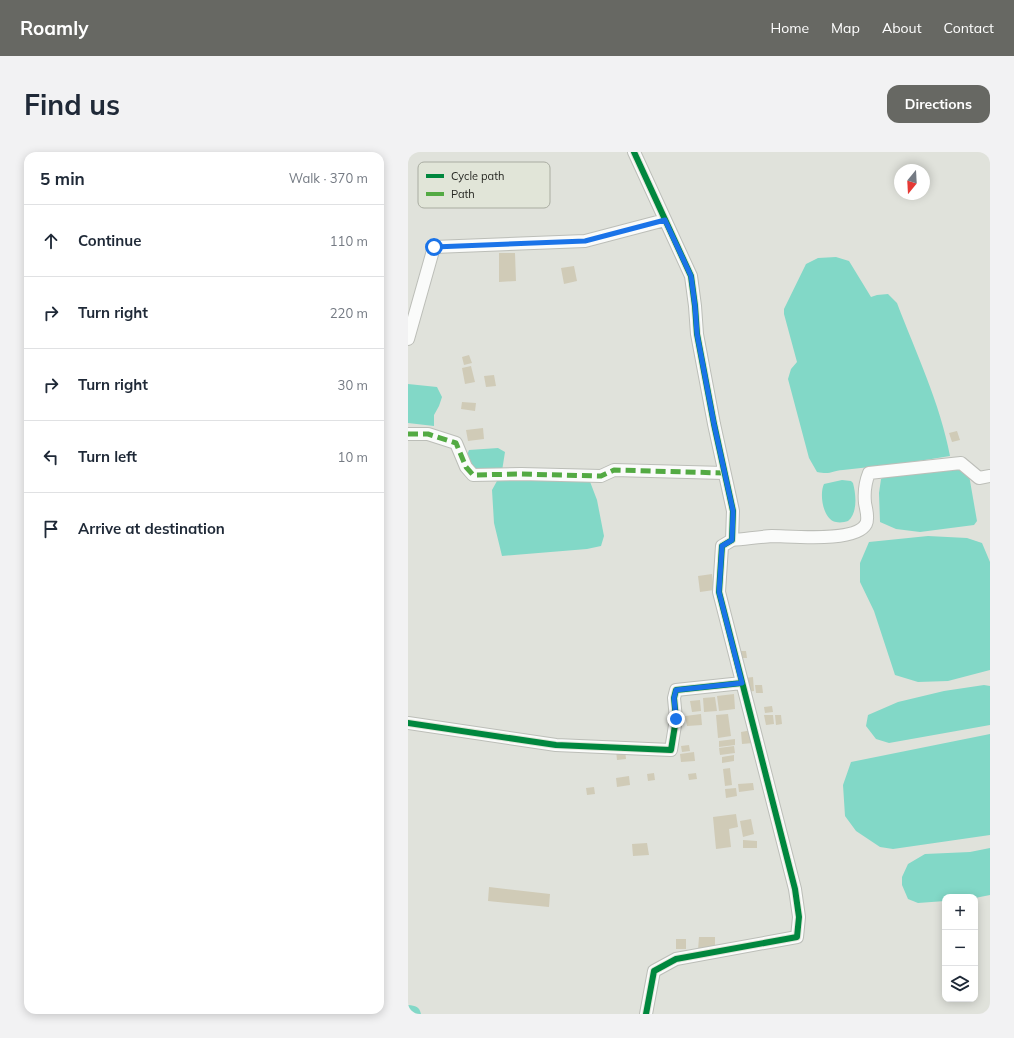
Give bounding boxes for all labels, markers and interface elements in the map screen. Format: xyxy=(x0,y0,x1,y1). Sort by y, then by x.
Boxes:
text: Roamly xyxy=(20,16,88,40)
text: Home xyxy=(770,19,809,37)
text: Map xyxy=(831,19,860,37)
text: About xyxy=(882,19,922,37)
text: Contact xyxy=(944,19,994,37)
button: Directions xyxy=(887,85,990,123)
text: Find us xyxy=(24,87,120,122)
legend xyxy=(418,162,550,208)
north arrow xyxy=(894,164,930,200)
text: 5 min xyxy=(40,168,85,189)
text: Cycle path xyxy=(451,169,504,183)
text: Walk · 370 m xyxy=(289,170,368,186)
text: Path xyxy=(451,187,475,201)
icon: ahead xyxy=(40,230,62,252)
text: Continue xyxy=(78,231,141,250)
text: 110 m xyxy=(330,233,368,249)
route start xyxy=(425,238,443,256)
icon: right xyxy=(40,302,62,324)
text: Turn right xyxy=(78,303,148,322)
text: 220 m xyxy=(330,305,368,321)
icon: right xyxy=(40,374,62,396)
text: Turn right xyxy=(78,375,148,394)
text: 30 m xyxy=(338,377,368,393)
icon: left xyxy=(40,446,62,468)
text: Turn left xyxy=(78,447,137,466)
text: 10 m xyxy=(338,449,368,465)
icon: arrive xyxy=(40,518,62,540)
text: Arrive at destination xyxy=(78,519,225,538)
route end xyxy=(667,710,685,728)
map controls xyxy=(942,894,978,1002)
button: + xyxy=(942,894,978,930)
button: − xyxy=(942,930,978,966)
button: layers xyxy=(942,966,978,1002)

